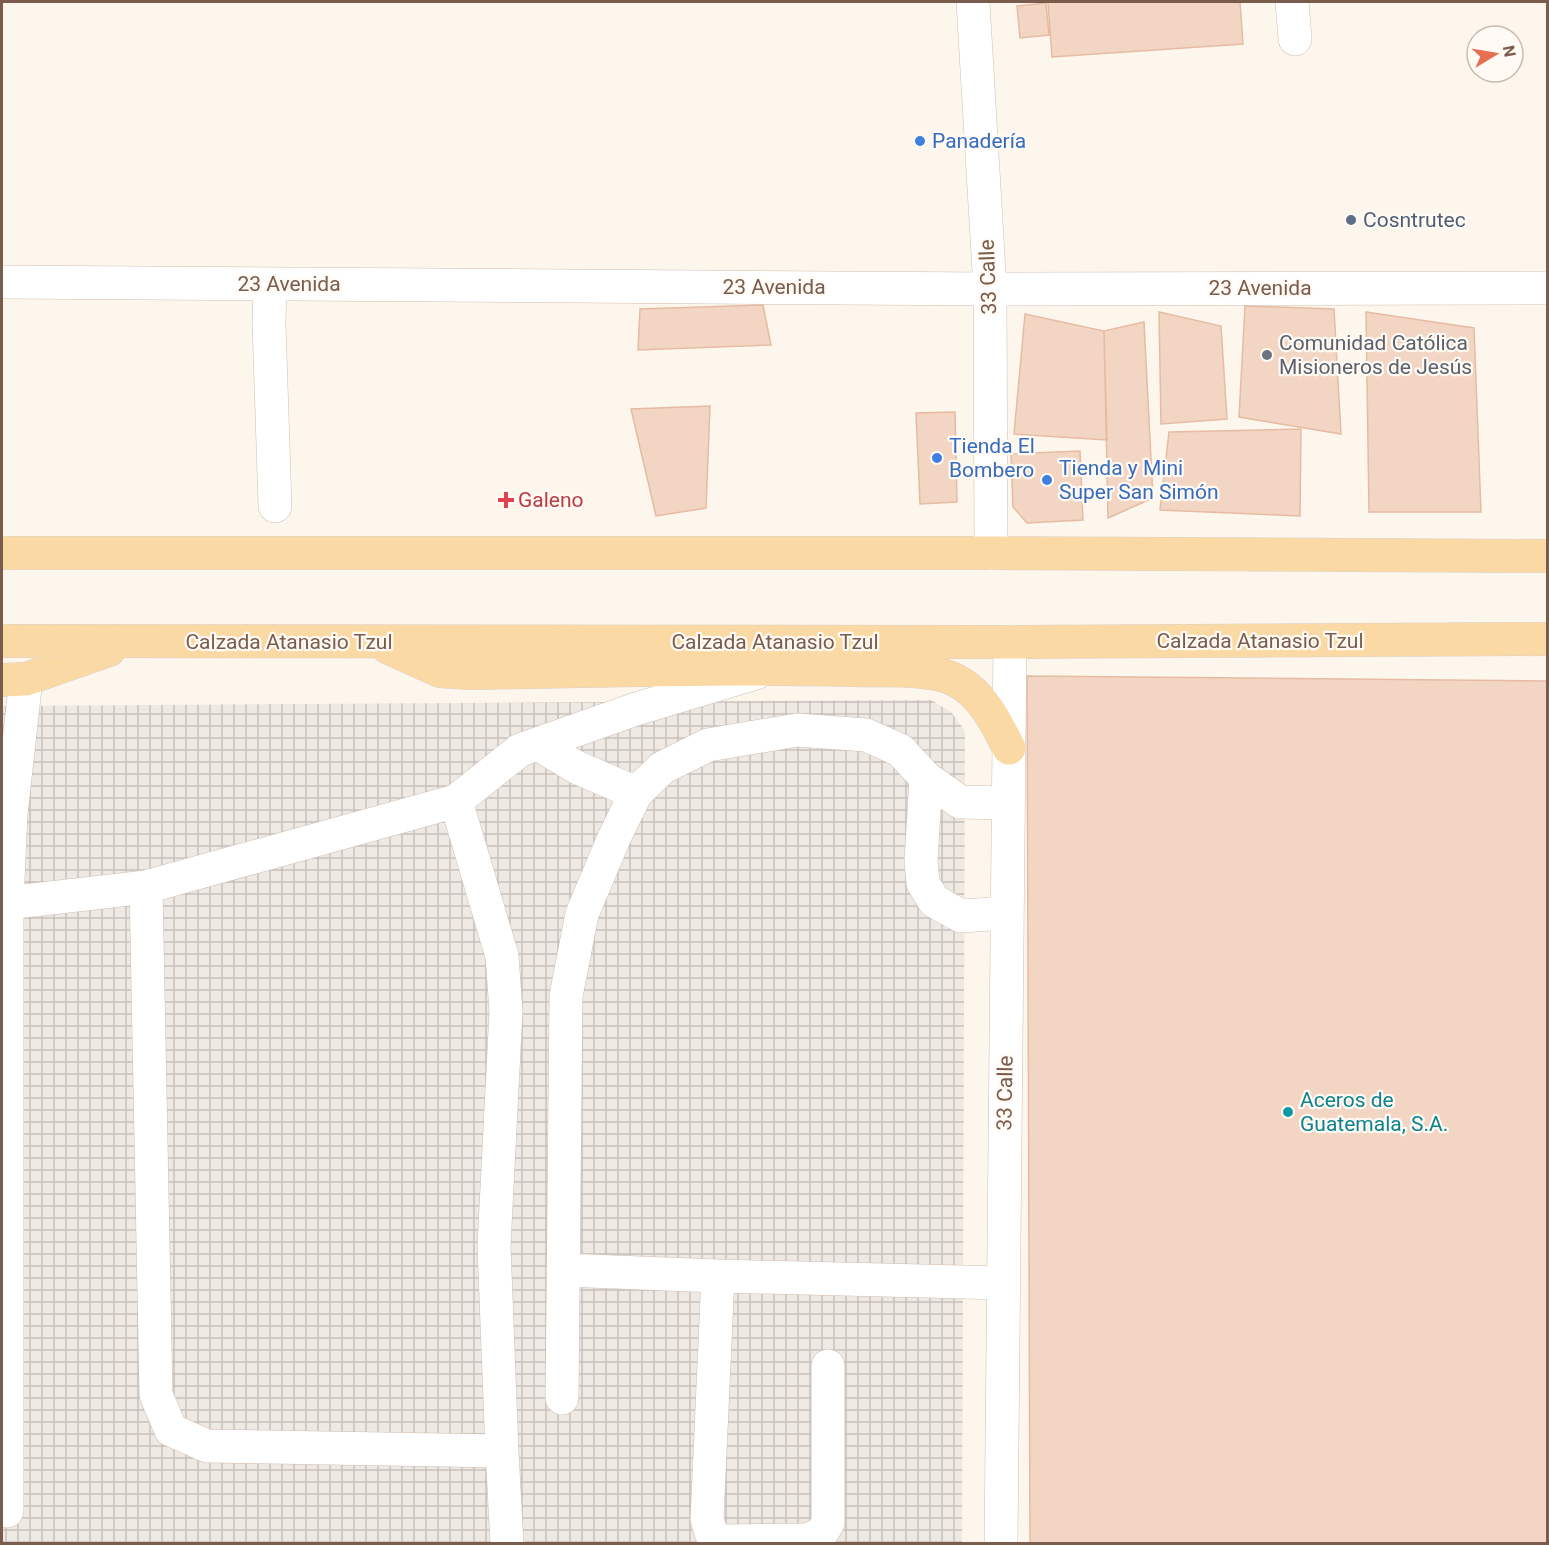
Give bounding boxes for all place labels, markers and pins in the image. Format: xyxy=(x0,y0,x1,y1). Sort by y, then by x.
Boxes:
place label: Panadería xyxy=(932,129,1026,153)
marker: Panadería xyxy=(913,134,927,148)
place label: Cosntrutec xyxy=(1363,208,1466,232)
marker: Cosntrutec xyxy=(1344,213,1358,227)
place label: Comunidad Católica Misioneros de Jesús xyxy=(1279,331,1472,379)
marker: Comunidad Católica Misioneros de Jesús xyxy=(1260,348,1274,362)
place label: Tienda El Bombero xyxy=(949,434,1035,482)
marker: Tienda El Bombero xyxy=(930,451,944,465)
place label: Tienda y Mini Super San Simón xyxy=(1059,456,1219,504)
marker: Tienda y Mini Super San Simón xyxy=(1040,473,1054,487)
place label: Galeno xyxy=(518,488,584,512)
marker: Galeno xyxy=(499,493,513,507)
place label: Aceros de Guatemala, S.A. xyxy=(1300,1088,1448,1136)
marker: Aceros de Guatemala, S.A. xyxy=(1281,1105,1295,1119)

